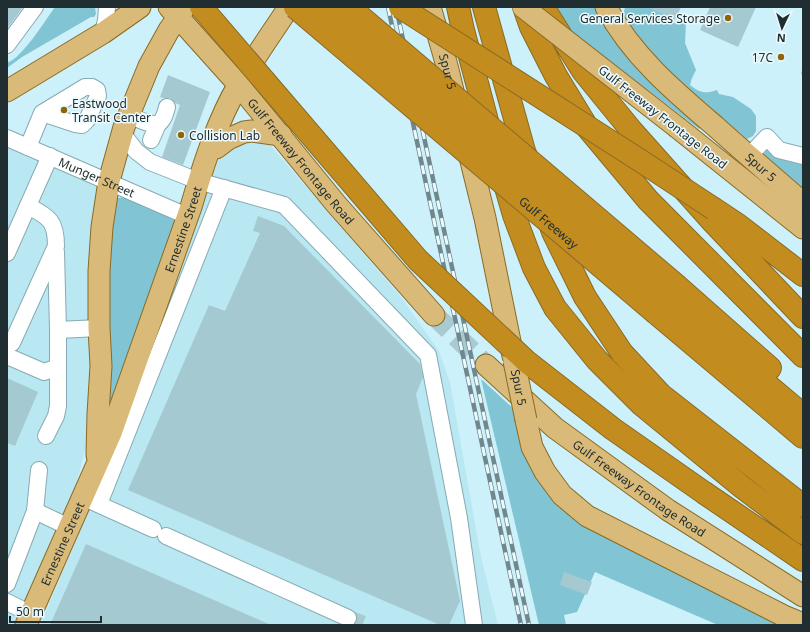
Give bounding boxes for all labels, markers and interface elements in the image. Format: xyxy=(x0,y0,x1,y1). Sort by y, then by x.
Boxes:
north arrow xyxy=(762,8,802,48)
place label: General Services Storage xyxy=(580,10,720,27)
marker: General Services Storage xyxy=(723,13,733,23)
text: N xyxy=(776,31,786,46)
place label: 17C xyxy=(752,49,773,66)
street label: Spur 5 xyxy=(435,52,461,91)
marker: 17C xyxy=(776,52,786,62)
street label: Gulf Freeway Frontage Road xyxy=(595,61,731,173)
street label: Gulf Freeway Frontage Road xyxy=(244,94,358,228)
place label: Eastwood Transit Center xyxy=(72,95,151,126)
marker: Eastwood Transit Center xyxy=(59,105,69,115)
place label: Collision Lab xyxy=(189,127,260,144)
marker: Collision Lab xyxy=(176,130,186,140)
street label: Spur 5 xyxy=(742,148,781,185)
street label: Munger Street xyxy=(56,153,138,201)
street label: Ernestine Street xyxy=(160,184,205,275)
street label: Gulf Freeway xyxy=(516,192,583,253)
street label: Spur 5 xyxy=(507,368,531,407)
street label: Gulf Freeway Frontage Road xyxy=(569,435,709,541)
street label: Ernestine Street xyxy=(36,498,88,588)
scale bar xyxy=(10,598,101,624)
text: 50 m xyxy=(16,603,44,620)

